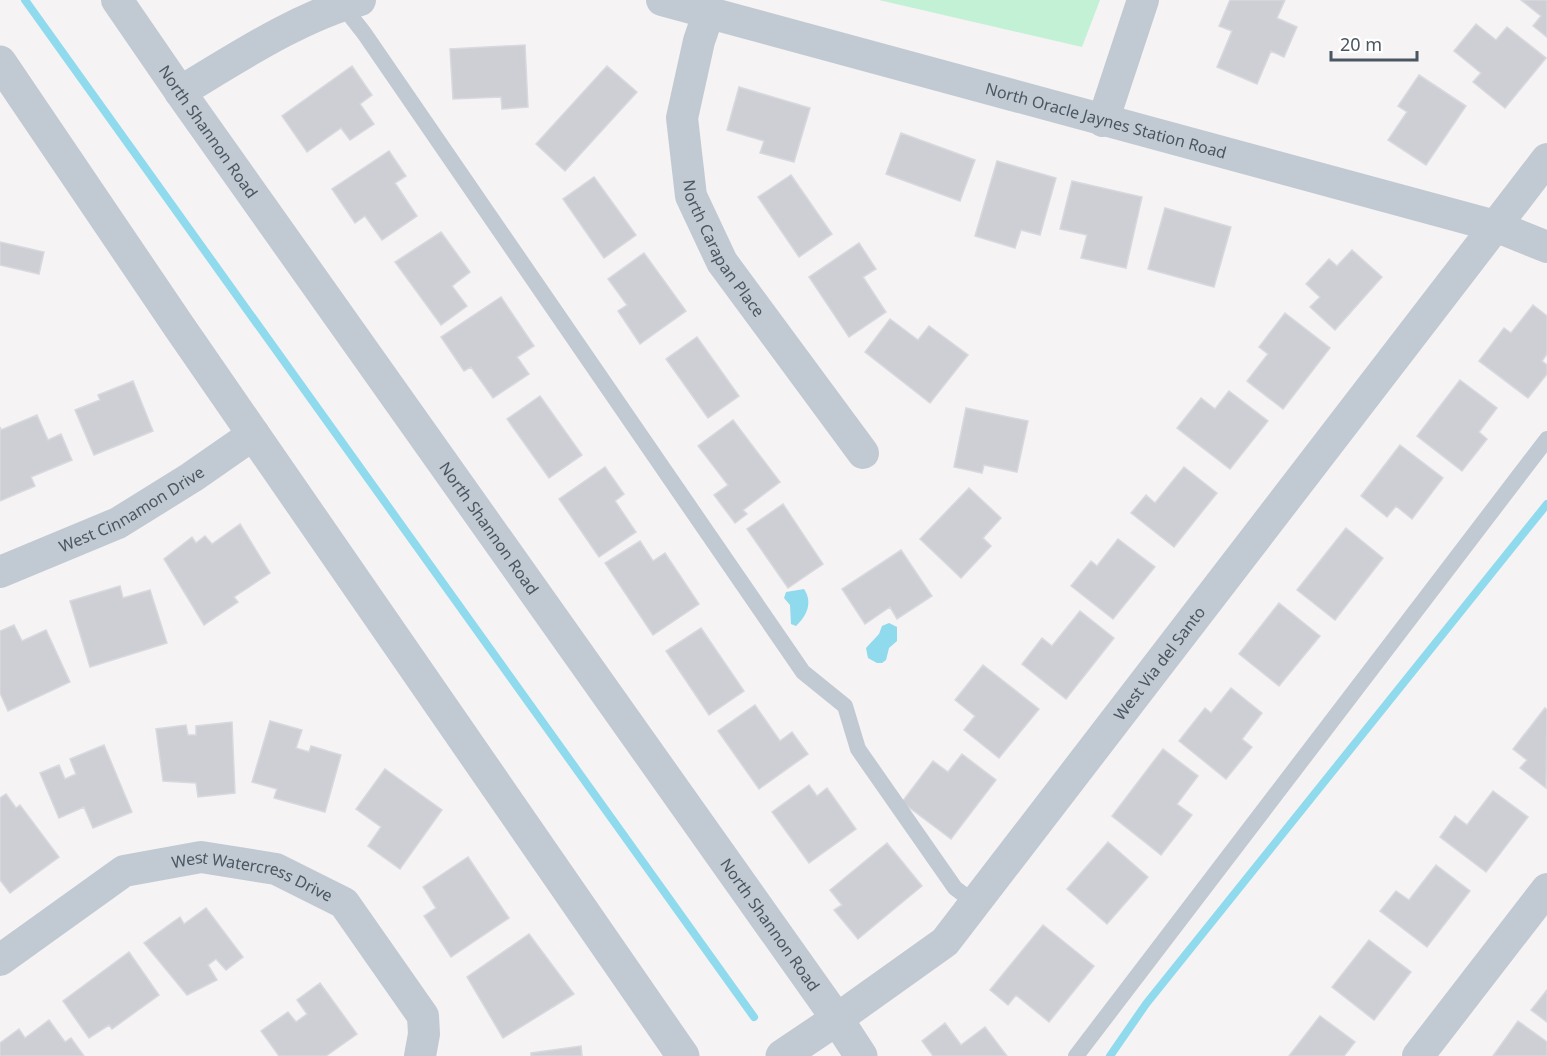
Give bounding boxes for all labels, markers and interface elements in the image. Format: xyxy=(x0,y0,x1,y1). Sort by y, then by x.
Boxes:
scale bar xyxy=(1331,24,1416,62)
text: 20 m xyxy=(1340,32,1382,56)
street label: North Shannon Road xyxy=(154,61,263,202)
street label: North Oracle Jaynes Station Road xyxy=(983,77,1229,164)
street label: North Carapan Place xyxy=(678,178,770,321)
street label: North Shannon Road xyxy=(434,457,544,599)
street label: West Cinnamon Drive xyxy=(56,461,208,557)
street label: West Via del Santo xyxy=(1108,602,1210,725)
street label: West Watercress Drive xyxy=(170,846,337,907)
street label: North Shannon Road xyxy=(715,854,825,995)

